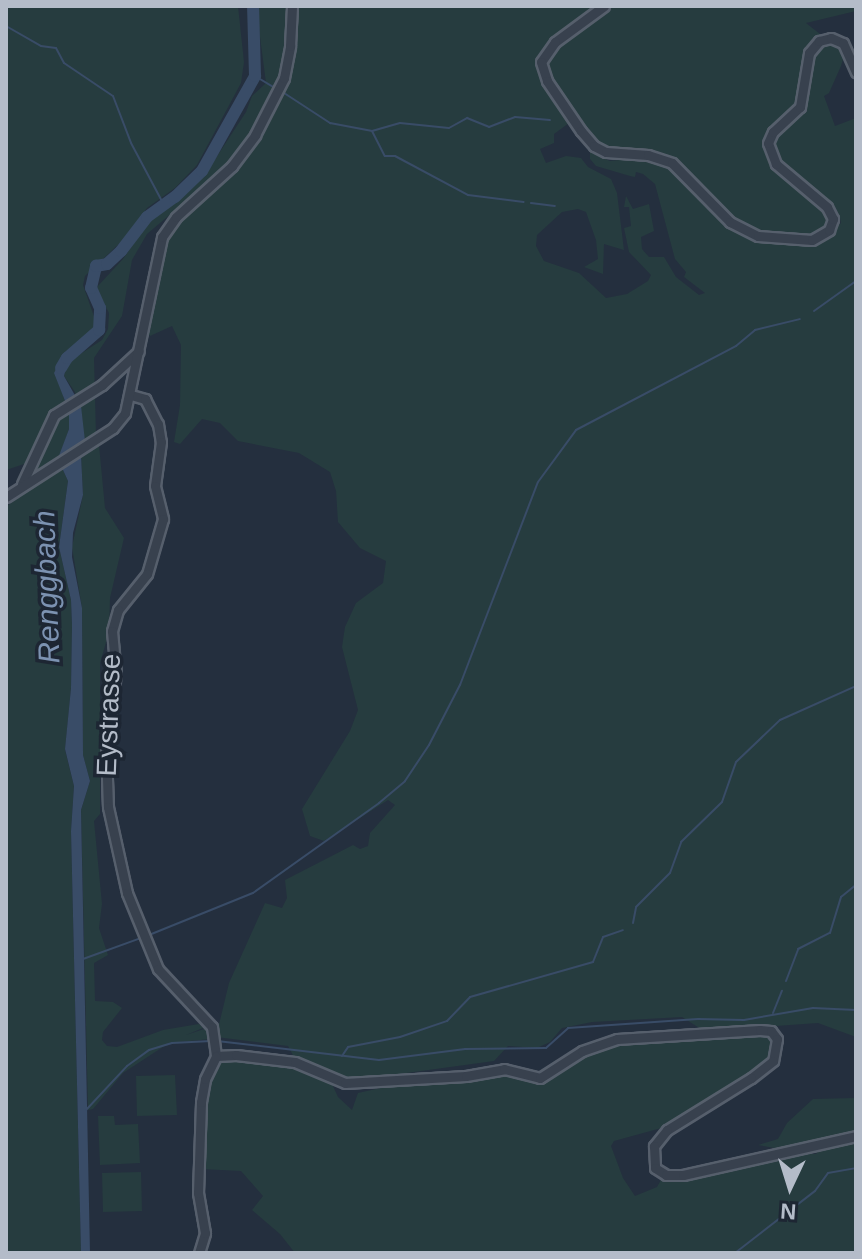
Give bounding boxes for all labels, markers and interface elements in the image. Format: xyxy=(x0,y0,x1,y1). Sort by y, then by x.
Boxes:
water label: Renggbach xyxy=(26,510,68,664)
street label: Eystrasse xyxy=(90,653,128,777)
north arrow xyxy=(750,1147,830,1227)
text: N xyxy=(780,1198,797,1224)

